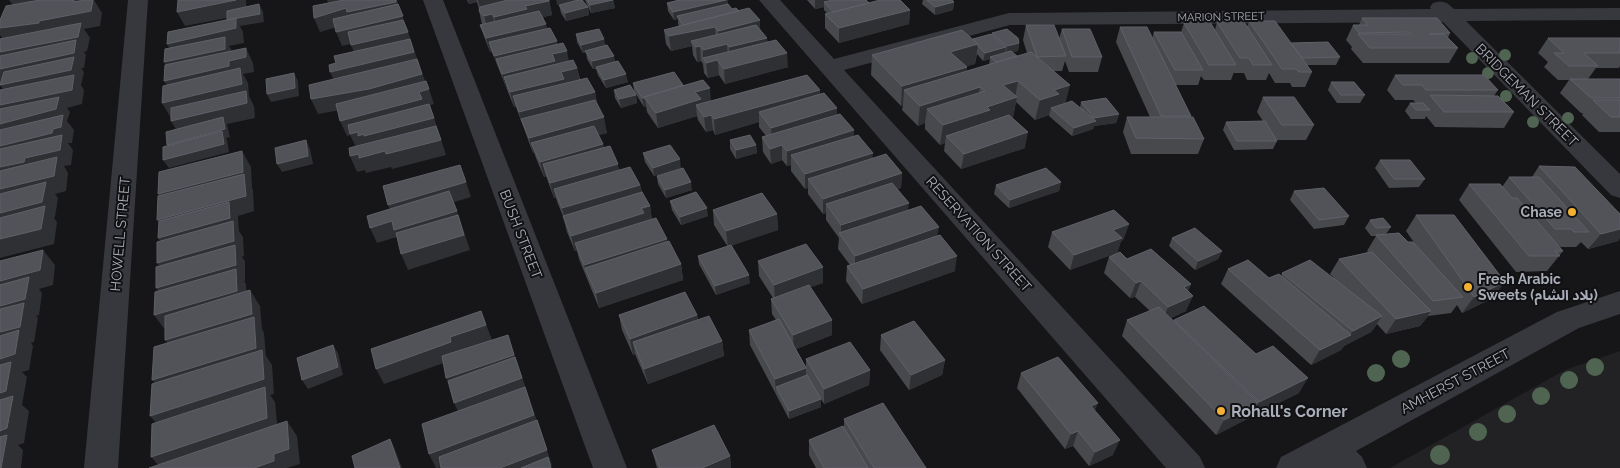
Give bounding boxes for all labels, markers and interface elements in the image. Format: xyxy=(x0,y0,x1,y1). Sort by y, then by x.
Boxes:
street label: MARION STREET xyxy=(1177,10,1265,24)
street label: BRIDGEMAN STREET xyxy=(1472,40,1582,150)
street label: RESERVATION STREET xyxy=(923,173,1035,295)
street label: HOWELL STREET xyxy=(107,176,133,292)
street label: BUSH STREET xyxy=(497,187,545,281)
place label: Chase xyxy=(1521,204,1563,220)
marker: Chase xyxy=(1566,206,1578,218)
place label: Fresh Arabic Sweets (بلاد الشام) xyxy=(1478,271,1598,306)
marker: Fresh Arabic Sweets (بلاد الشام) xyxy=(1462,281,1474,293)
street label: AMHERST STREET xyxy=(1398,345,1513,417)
place label: Rohall's Corner xyxy=(1231,402,1347,421)
marker: Rohall's Corner xyxy=(1215,405,1227,417)

